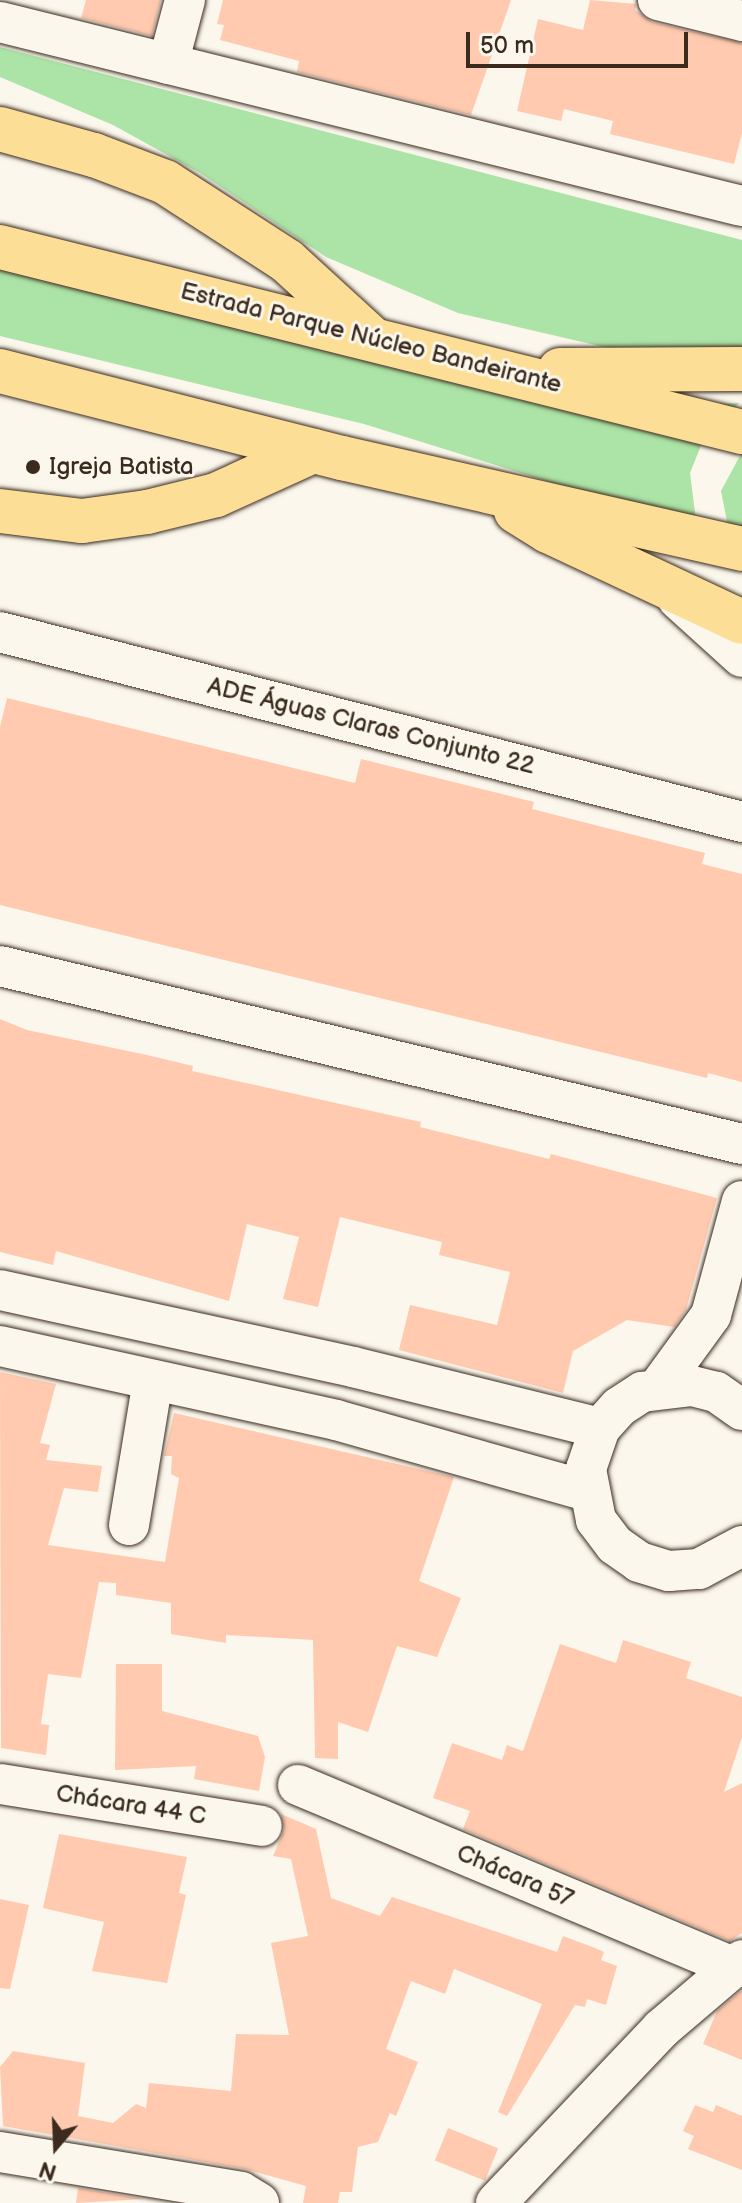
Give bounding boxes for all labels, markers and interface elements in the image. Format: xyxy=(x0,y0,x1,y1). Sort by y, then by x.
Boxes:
scale bar xyxy=(470,16,692,66)
text: 50 m xyxy=(480,31,534,60)
street label: Estrada Parque Núcleo Bandeirante xyxy=(178,277,564,399)
place label: Igreja Batista xyxy=(49,453,194,481)
marker: Igreja Batista xyxy=(24,458,42,476)
street label: ADE Águas Claras Conjunto 22 xyxy=(205,671,537,781)
street label: Chácara 44 C xyxy=(54,1779,208,1831)
street label: Chácara 57 xyxy=(452,1839,578,1913)
north arrow xyxy=(16,2107,96,2187)
text: N xyxy=(36,2155,60,2186)

